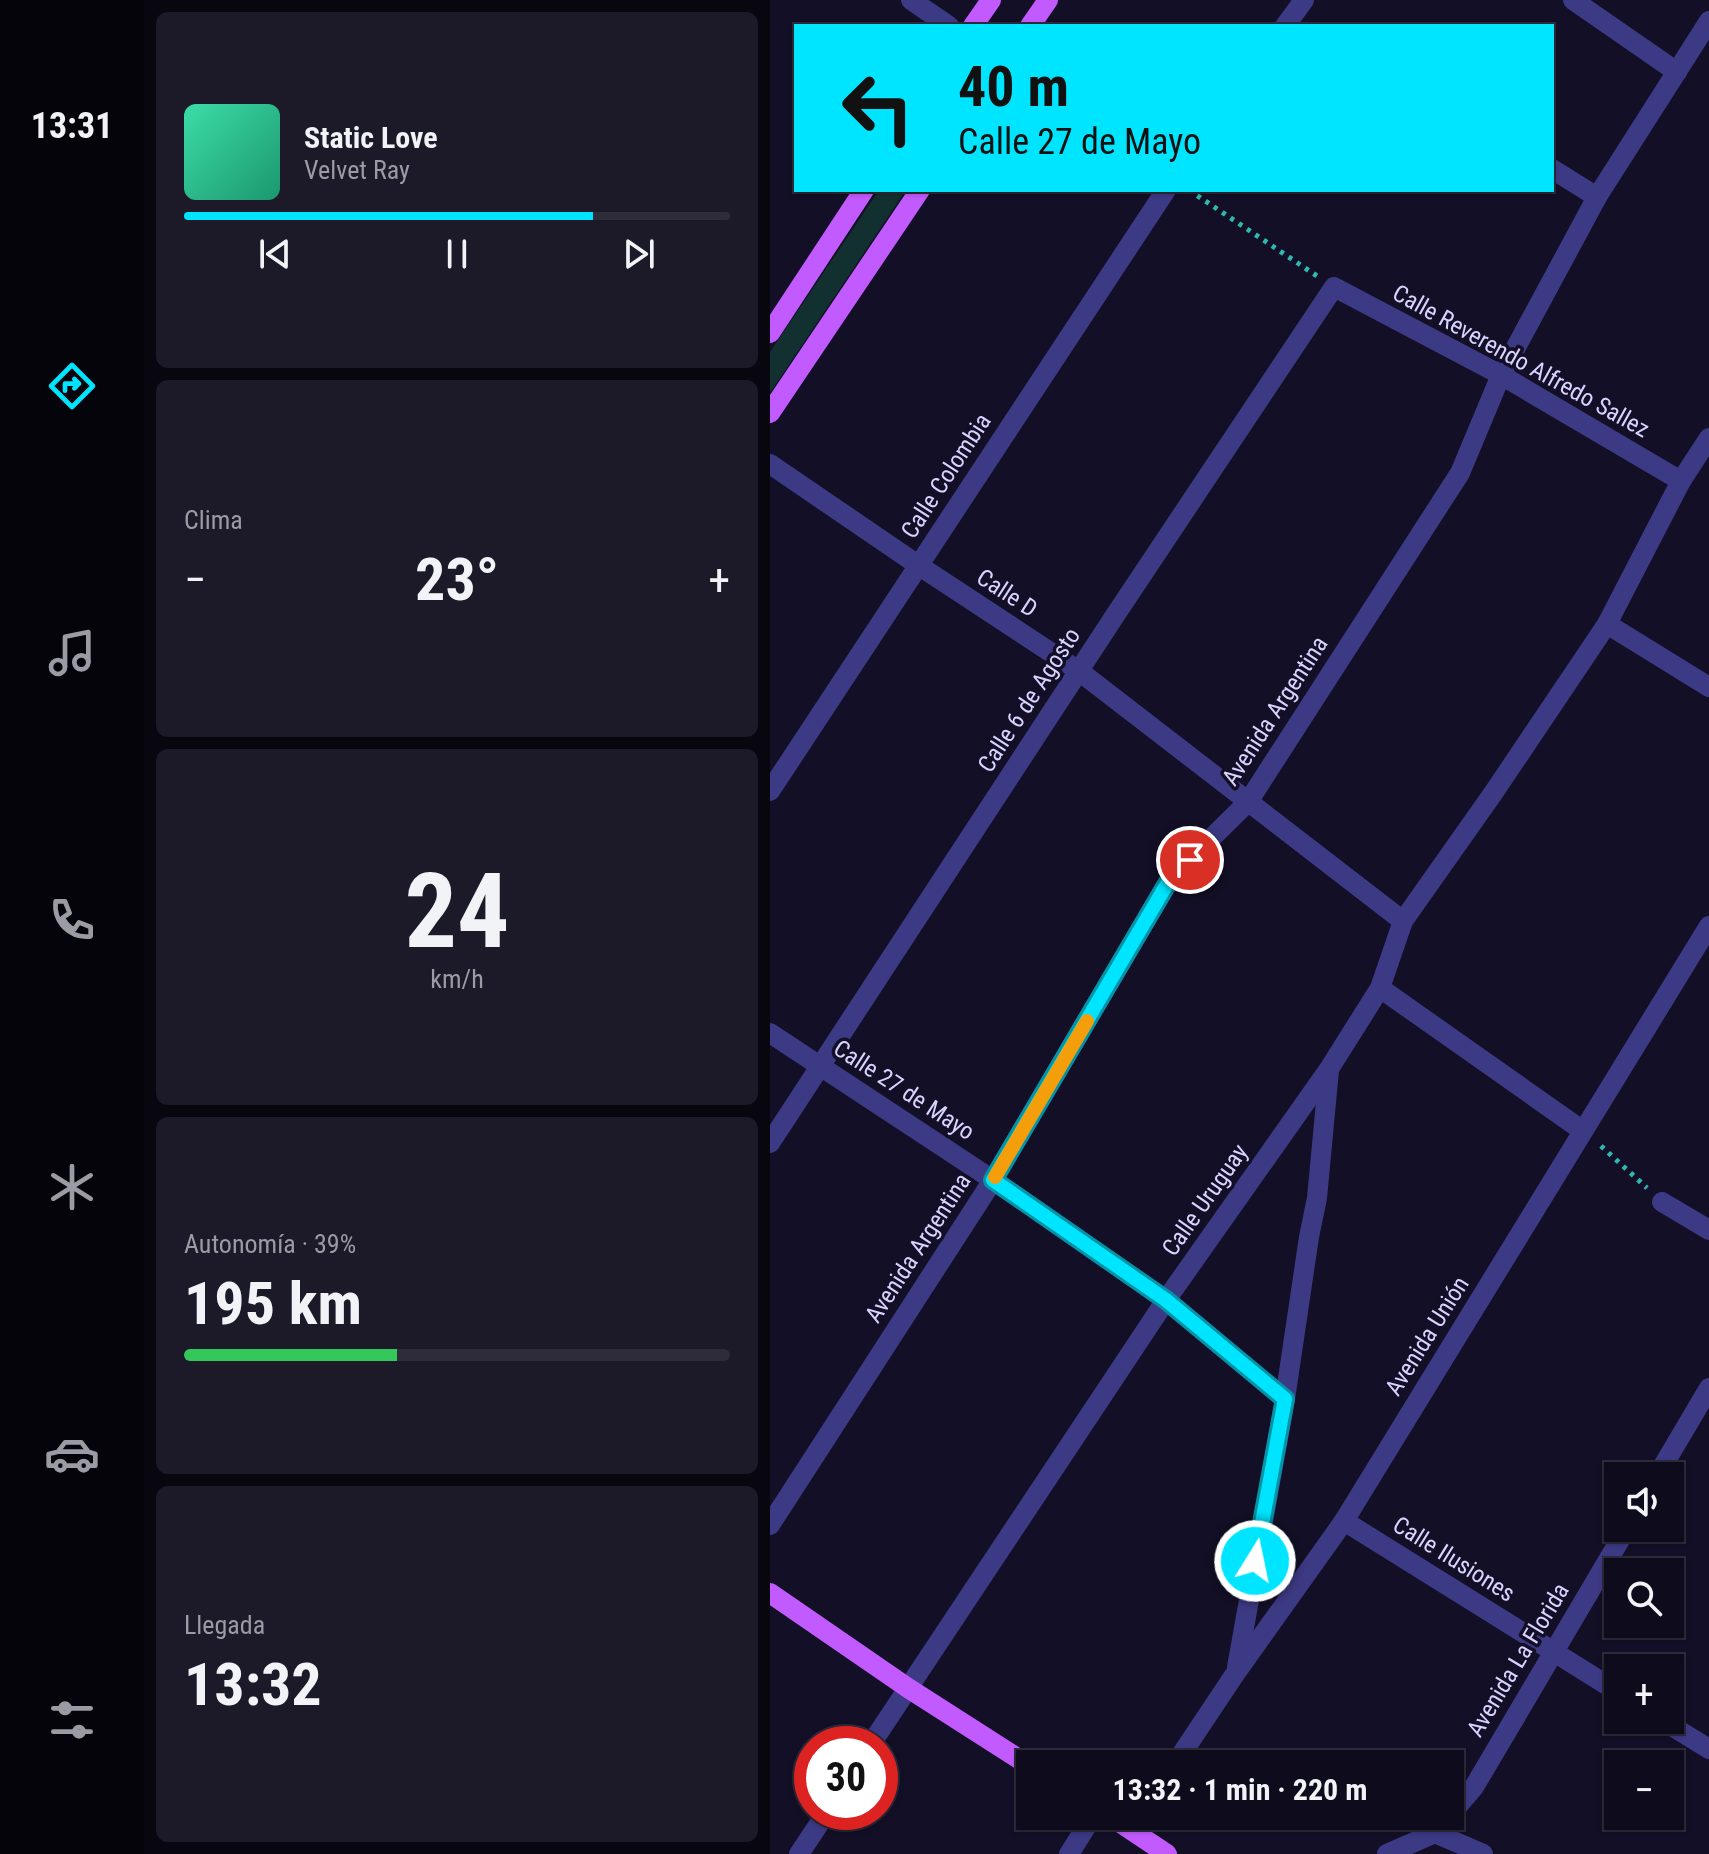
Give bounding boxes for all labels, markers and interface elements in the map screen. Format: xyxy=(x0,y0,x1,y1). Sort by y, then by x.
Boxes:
text: 40 m xyxy=(958,54,1069,120)
icon: left xyxy=(826,56,930,160)
text: 13:31 xyxy=(31,105,113,147)
text: Static Love xyxy=(304,120,438,155)
text: Calle 27 de Mayo xyxy=(958,121,1201,163)
text: Velvet Ray xyxy=(304,155,410,185)
icon: previous xyxy=(253,232,297,276)
icon: pause xyxy=(435,232,479,276)
icon: next xyxy=(617,232,661,276)
street label: Calle Reverendo Alfredo Sallez xyxy=(1388,279,1654,443)
icon: directions xyxy=(44,358,100,414)
street label: Calle Colombia xyxy=(895,408,997,544)
text: Clima xyxy=(184,505,243,535)
text: 23° xyxy=(415,544,499,615)
text: − xyxy=(184,554,206,606)
text: + xyxy=(708,554,730,606)
street label: Calle D xyxy=(971,563,1043,623)
street label: Calle 6 de Agosto xyxy=(972,623,1086,777)
icon: music xyxy=(44,625,100,681)
street label: Avenida Argentina xyxy=(1216,631,1334,791)
pin xyxy=(1156,826,1224,894)
icon: arrive xyxy=(1168,838,1212,882)
text: 24 xyxy=(404,851,510,972)
icon: phone xyxy=(44,892,100,948)
text: km/h xyxy=(430,964,484,994)
street label: Calle 27 de Mayo xyxy=(828,1034,980,1146)
street label: Calle Uruguay xyxy=(1156,1139,1254,1261)
icon: climate xyxy=(44,1159,100,1215)
street label: Avenida Argentina xyxy=(859,1168,977,1328)
text: Autonomía · 39% xyxy=(184,1229,356,1259)
text: 195 km xyxy=(184,1268,362,1339)
street label: Avenida Unión xyxy=(1379,1271,1475,1401)
icon: car xyxy=(44,1426,100,1482)
map controls xyxy=(1604,1462,1684,1830)
button: sound xyxy=(1604,1462,1684,1542)
street label: Calle Ilusiones xyxy=(1388,1510,1520,1608)
position arrow xyxy=(1213,1519,1297,1603)
button: search xyxy=(1604,1558,1684,1638)
street label: Avenida La Florida xyxy=(1461,1578,1575,1742)
text: Llegada xyxy=(184,1610,265,1640)
text: 13:32 xyxy=(184,1649,322,1720)
button: + xyxy=(1604,1654,1684,1734)
icon: filters xyxy=(44,1692,100,1748)
speed limit sign: 30 xyxy=(794,1726,898,1830)
button: − xyxy=(1604,1750,1684,1830)
text: 13:32 · 1 min · 220 m xyxy=(1113,1772,1367,1807)

